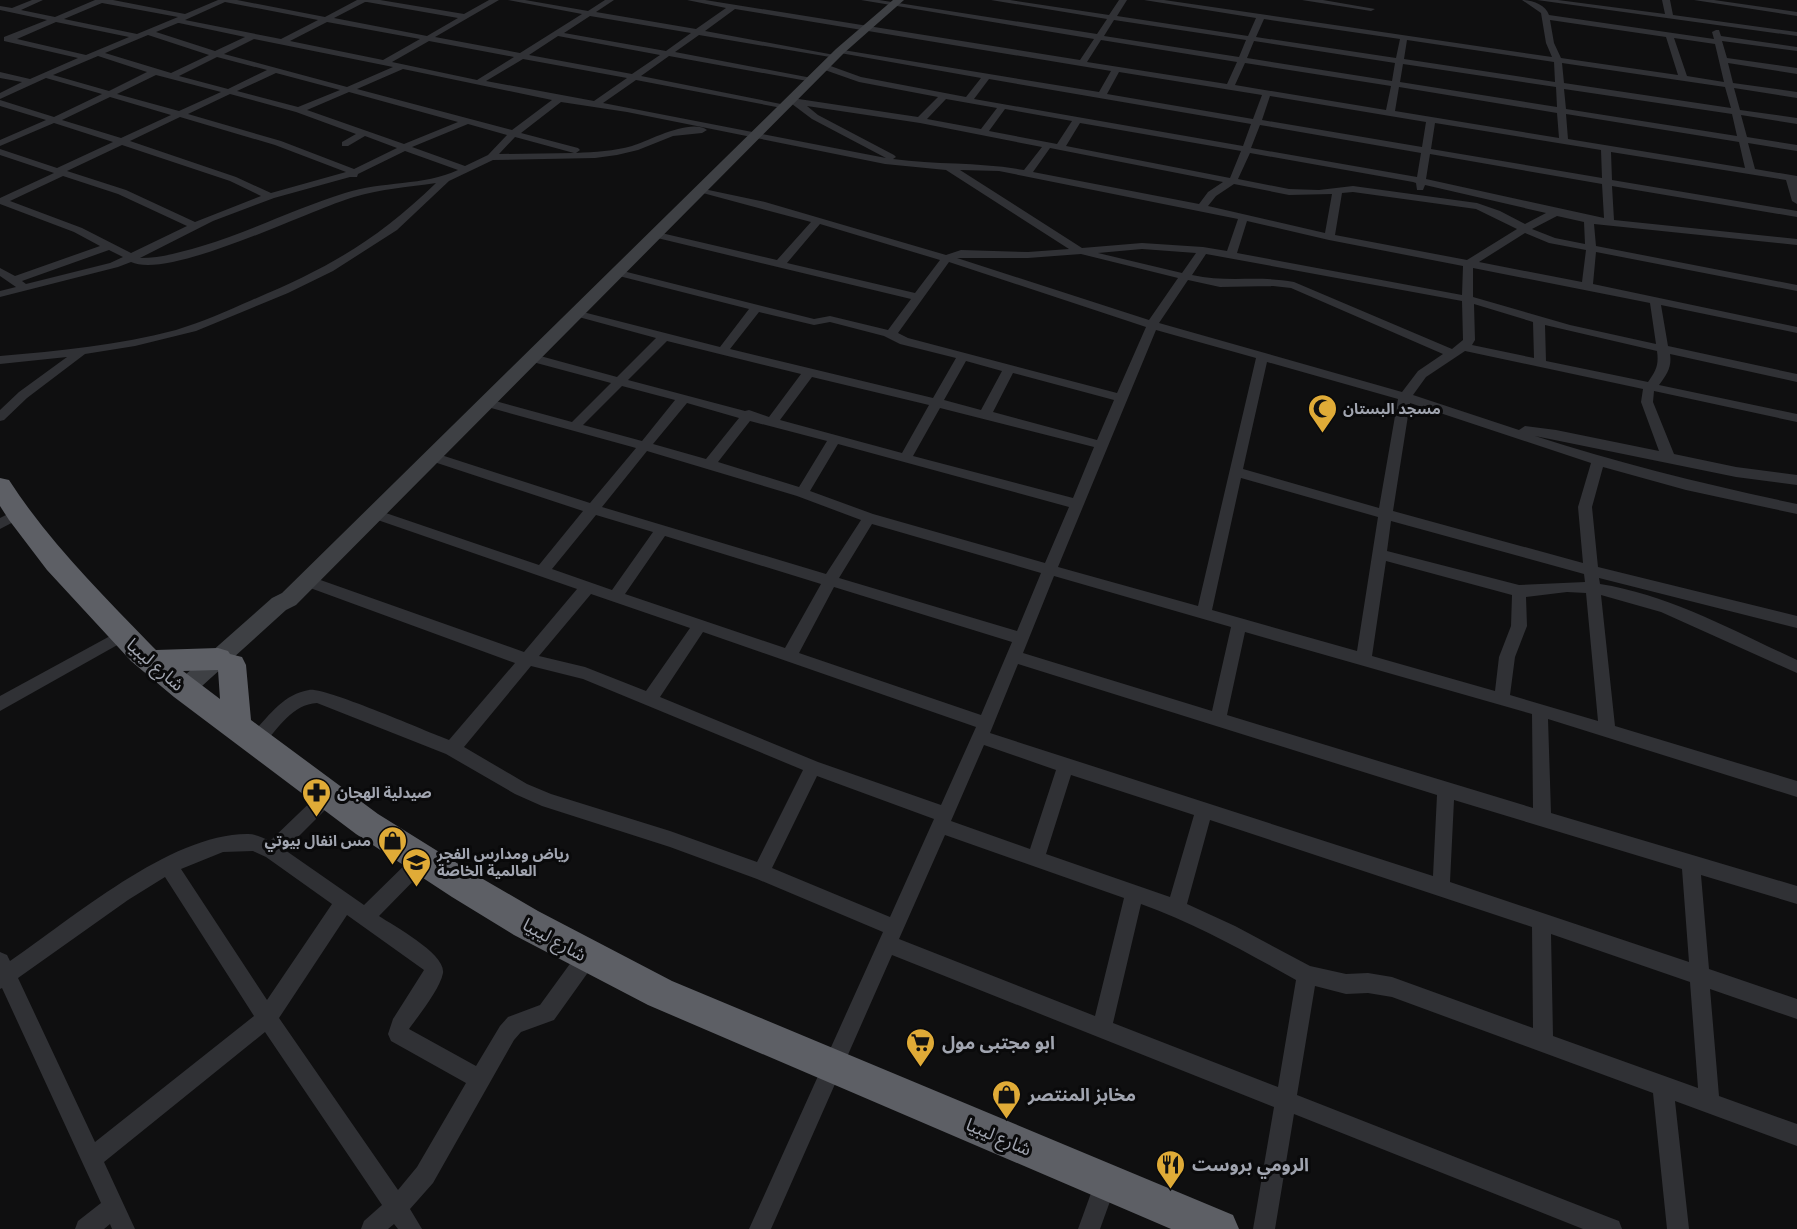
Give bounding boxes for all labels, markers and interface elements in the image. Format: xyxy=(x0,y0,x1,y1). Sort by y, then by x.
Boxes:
mosque icon: مسجد البستان xyxy=(1306,392,1338,434)
place label: مسجد البستان xyxy=(1343,399,1441,417)
street label: شارع ليبيا xyxy=(120,633,189,698)
pharmacy icon: صيدلية الهجان xyxy=(300,776,332,818)
place label: صيدلية الهجان xyxy=(337,783,432,802)
shop icon: مس انفال بيوتي xyxy=(376,824,408,866)
place label: مس انفال بيوتي xyxy=(265,831,371,852)
place label: رياض ومدارس الفجر العالمية الخاصة xyxy=(436,844,570,879)
school or university icon: رياض ومدارس الفجر العالمية الخاصة xyxy=(400,846,432,888)
street label: شارع ليبيا xyxy=(517,913,591,969)
supermarket icon: ابو مجتبى مول xyxy=(905,1026,937,1068)
place label: ابو مجتبى مول xyxy=(942,1031,1055,1054)
shop icon: مخابز المنتصر xyxy=(991,1078,1023,1120)
place label: مخابز المنتصر xyxy=(1027,1083,1136,1106)
street label: شارع ليبيا xyxy=(961,1112,1035,1163)
restaurant icon: الرومي بروست xyxy=(1155,1148,1187,1190)
place label: الرومي بروست xyxy=(1192,1153,1309,1179)

